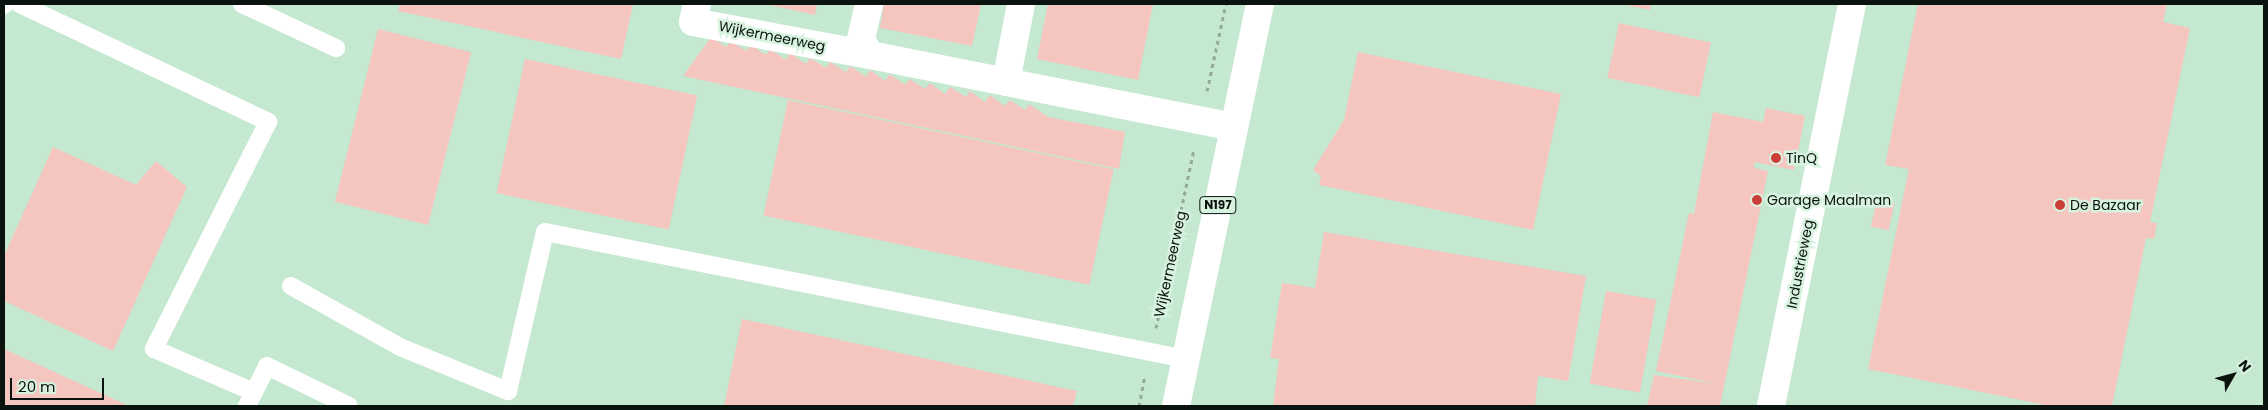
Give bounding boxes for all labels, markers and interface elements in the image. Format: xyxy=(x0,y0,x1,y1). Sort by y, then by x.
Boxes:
street label: Wijkermeerweg xyxy=(717,17,827,55)
place label: TinQ xyxy=(1786,150,1817,166)
marker: TinQ xyxy=(1770,152,1782,164)
place label: Garage Maalman xyxy=(1767,192,1891,208)
marker: Garage Maalman xyxy=(1751,194,1763,206)
road number: N197 xyxy=(1199,196,1237,214)
place label: De Bazaar xyxy=(2070,197,2141,213)
marker: De Bazaar xyxy=(2054,199,2066,211)
street label: Wijkermeerweg xyxy=(1151,209,1189,319)
street label: Industrieweg xyxy=(1783,218,1817,310)
north arrow xyxy=(2208,350,2258,400)
text: N xyxy=(2234,355,2256,376)
scale bar xyxy=(12,368,106,400)
text: 20 m xyxy=(18,376,56,397)

